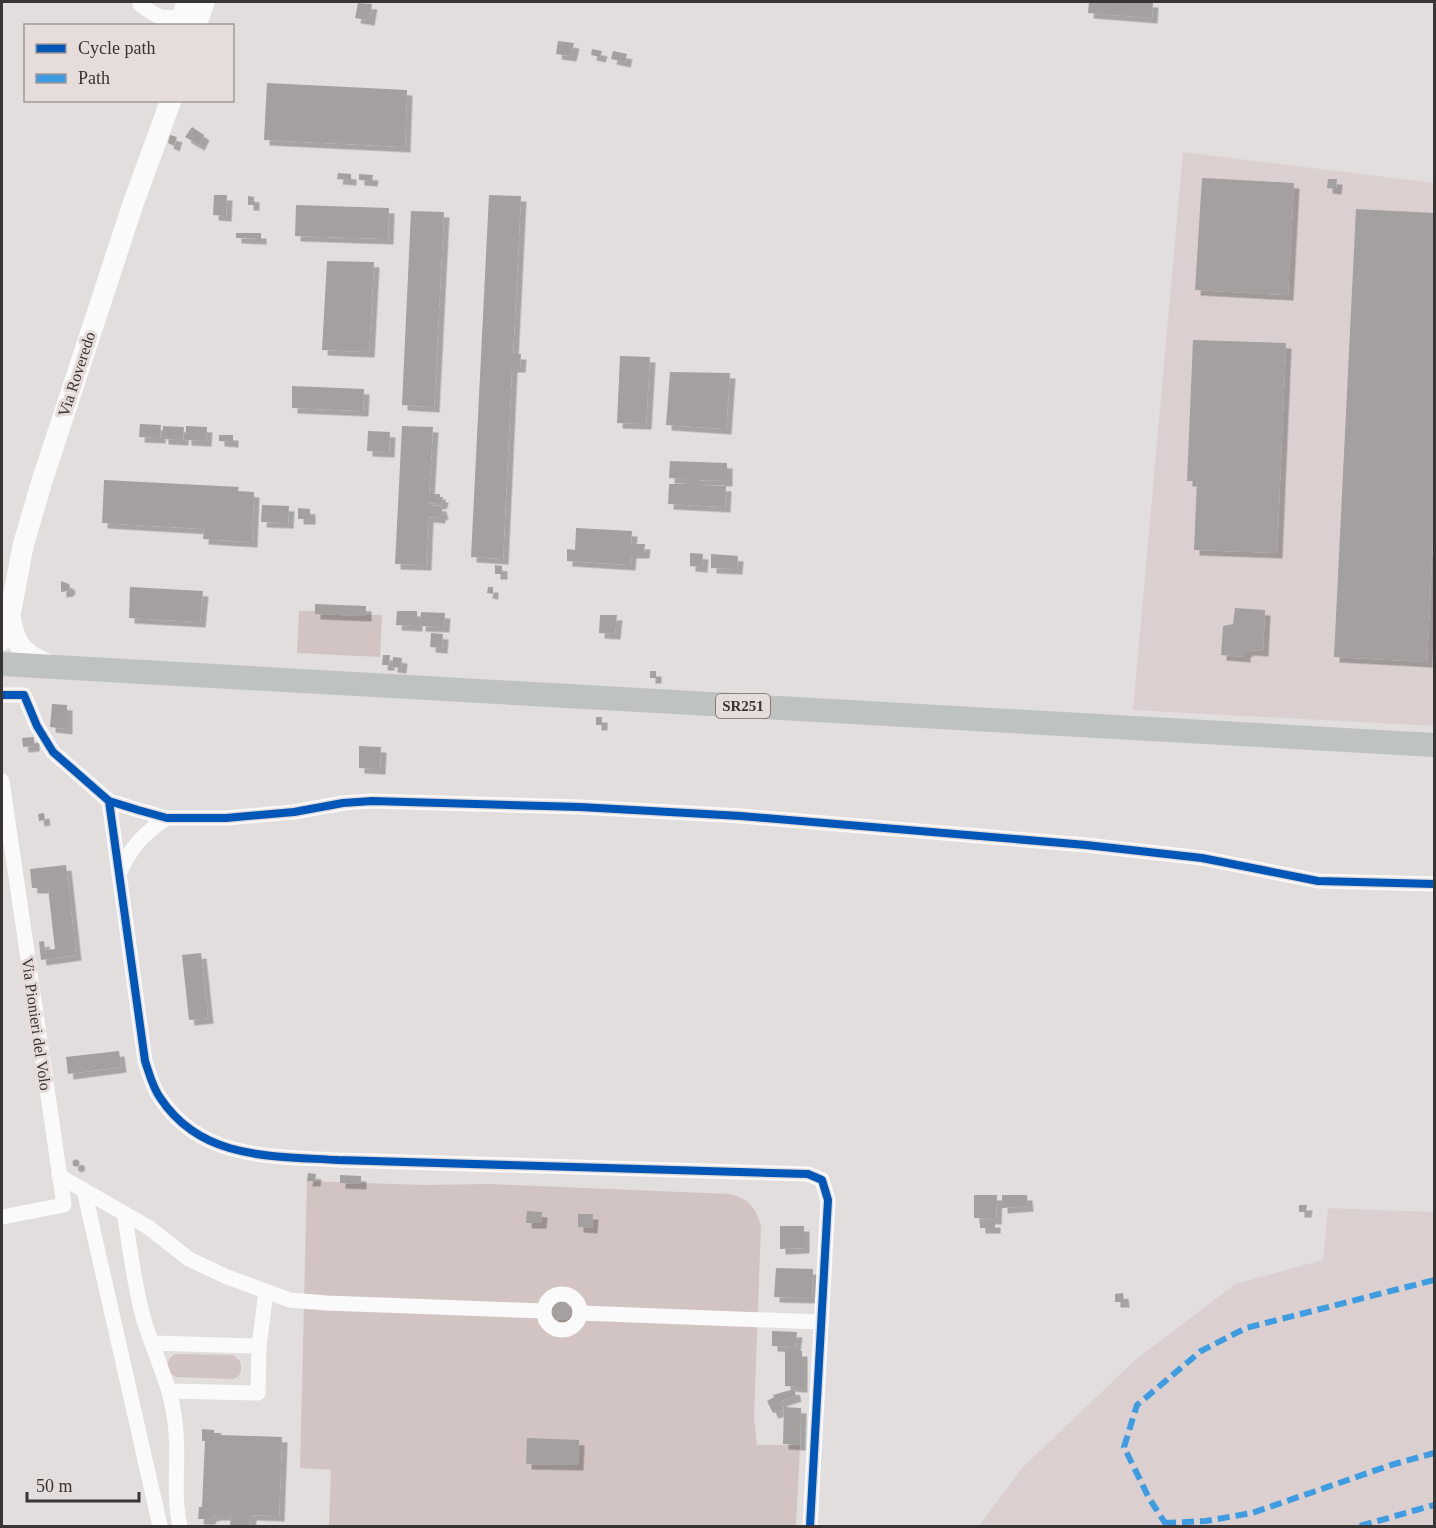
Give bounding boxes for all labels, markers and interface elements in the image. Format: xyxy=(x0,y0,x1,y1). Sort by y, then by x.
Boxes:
legend xyxy=(24,24,234,102)
text: Cycle path xyxy=(78,38,155,58)
text: Path xyxy=(78,68,110,88)
street label: Via Roveredo xyxy=(55,330,98,419)
road number: SR251 xyxy=(716,694,770,718)
street label: Via Pionieri del Volo xyxy=(19,957,54,1092)
scale bar xyxy=(27,1465,140,1503)
text: 50 m xyxy=(36,1476,73,1496)

